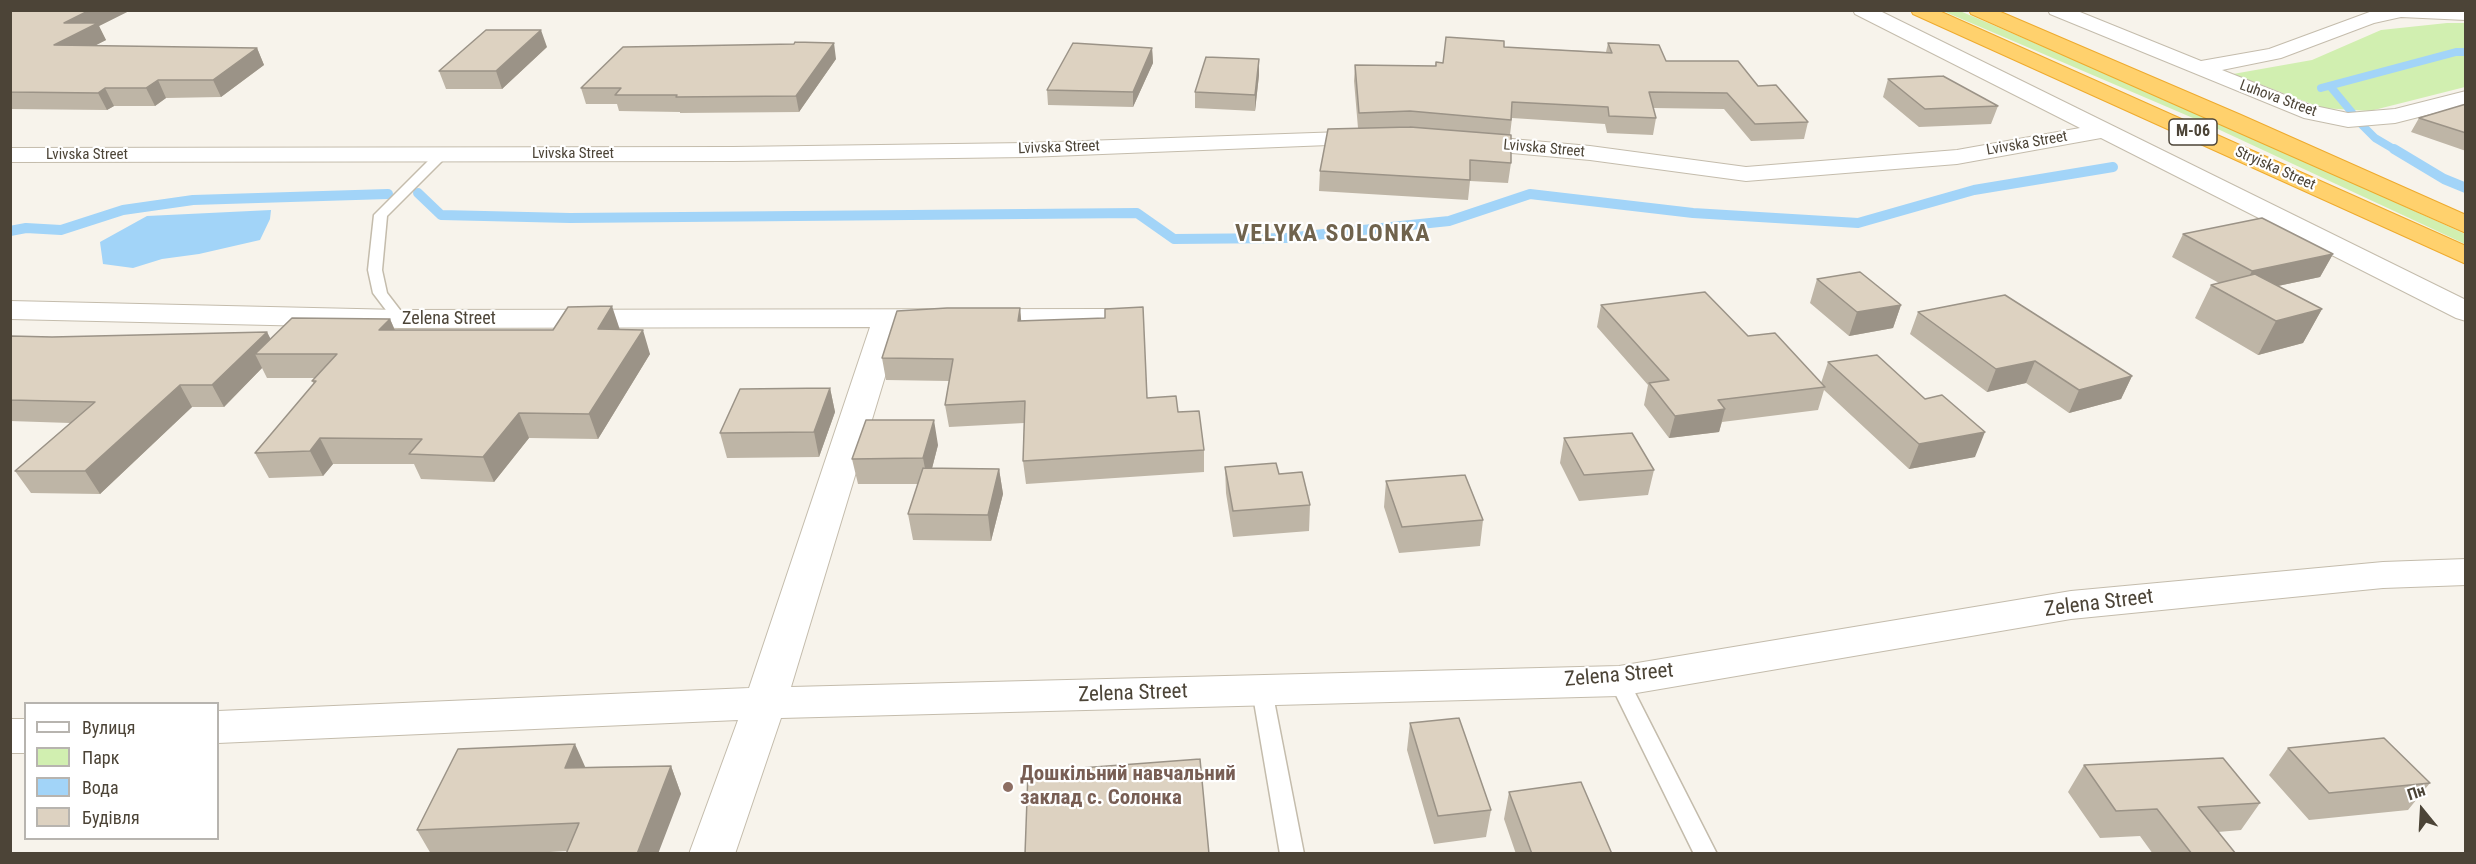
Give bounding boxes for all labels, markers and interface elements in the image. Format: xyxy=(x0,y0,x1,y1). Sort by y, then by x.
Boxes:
street label: Luhova Street xyxy=(2237,77,2319,121)
road number: М-06 xyxy=(2169,119,2217,145)
street label: Lvivska Street xyxy=(1985,128,2069,160)
street label: Lvivska Street xyxy=(1502,136,1586,162)
street label: Lvivska Street xyxy=(1018,138,1100,158)
street label: Stryiska Street xyxy=(2232,143,2318,195)
street label: Lvivska Street xyxy=(532,145,614,163)
street label: Lvivska Street xyxy=(46,146,128,164)
district label: VELYKA SOLONKA xyxy=(1235,221,1431,249)
street label: Zelena Street xyxy=(402,308,496,330)
street label: Zelena Street xyxy=(2043,585,2155,623)
street label: Zelena Street xyxy=(1563,659,1675,693)
street label: Zelena Street xyxy=(1078,679,1188,709)
legend xyxy=(24,702,219,840)
text: Вулиця xyxy=(82,717,136,738)
text: Парк xyxy=(82,747,119,768)
place label: Дошкільний навчальний заклад с. Солонка xyxy=(1020,762,1236,812)
text: Вода xyxy=(82,777,119,798)
marker: Дошкільний навчальний заклад с. Солонка xyxy=(1001,780,1015,794)
north arrow xyxy=(2392,780,2452,840)
text: Пн xyxy=(2405,781,2428,804)
text: Будівля xyxy=(82,807,140,828)

